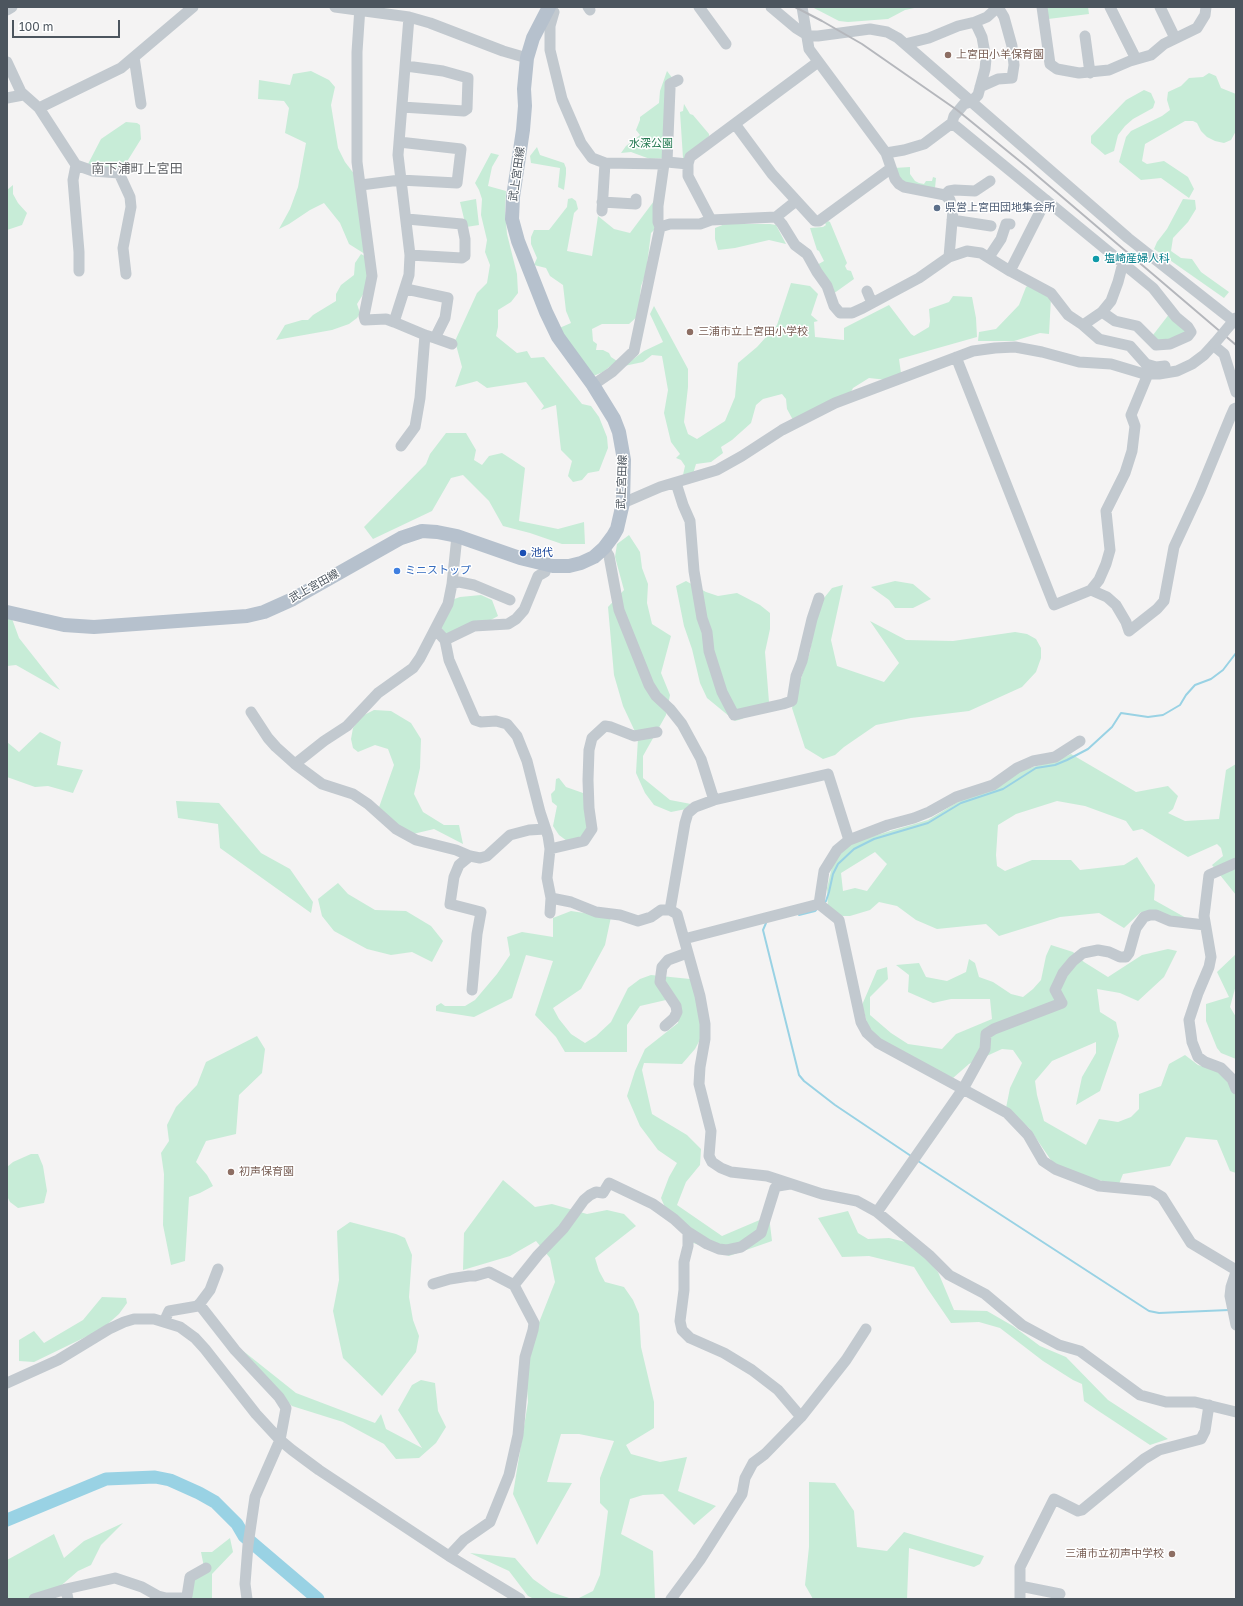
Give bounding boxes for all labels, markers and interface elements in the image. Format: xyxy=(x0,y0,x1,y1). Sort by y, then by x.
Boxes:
scale bar xyxy=(14,12,122,38)
text: 100 m xyxy=(19,19,53,34)
place label: 上宮田小羊保育園 xyxy=(956,48,1044,62)
marker: 上宮田小羊保育園 xyxy=(943,50,953,60)
park label: 水深公園 xyxy=(629,137,673,151)
street label: 武上宮田線 xyxy=(507,146,527,202)
district label: 南下浦町上宮田 xyxy=(92,161,182,177)
place label: 県営上宮田団地集会所 xyxy=(945,201,1055,215)
marker: 県営上宮田団地集会所 xyxy=(932,203,942,213)
place label: 塩崎産婦人科 xyxy=(1104,252,1170,266)
marker: 塩崎産婦人科 xyxy=(1091,254,1101,264)
place label: 三浦市立上宮田小学校 xyxy=(698,325,808,339)
marker: 三浦市立上宮田小学校 xyxy=(685,327,695,337)
street label: 武上宮田線 xyxy=(614,454,630,510)
place label: 池代 xyxy=(531,546,553,560)
marker: 池代 xyxy=(518,548,528,558)
place label: ミニストップ xyxy=(405,564,471,578)
marker: ミニストップ xyxy=(392,566,402,576)
street label: 武上宮田線 xyxy=(287,567,341,605)
place label: 初声保育園 xyxy=(239,1165,294,1179)
marker: 初声保育園 xyxy=(226,1167,236,1177)
place label: 三浦市立初声中学校 xyxy=(1065,1547,1164,1561)
marker: 三浦市立初声中学校 xyxy=(1167,1549,1177,1559)

